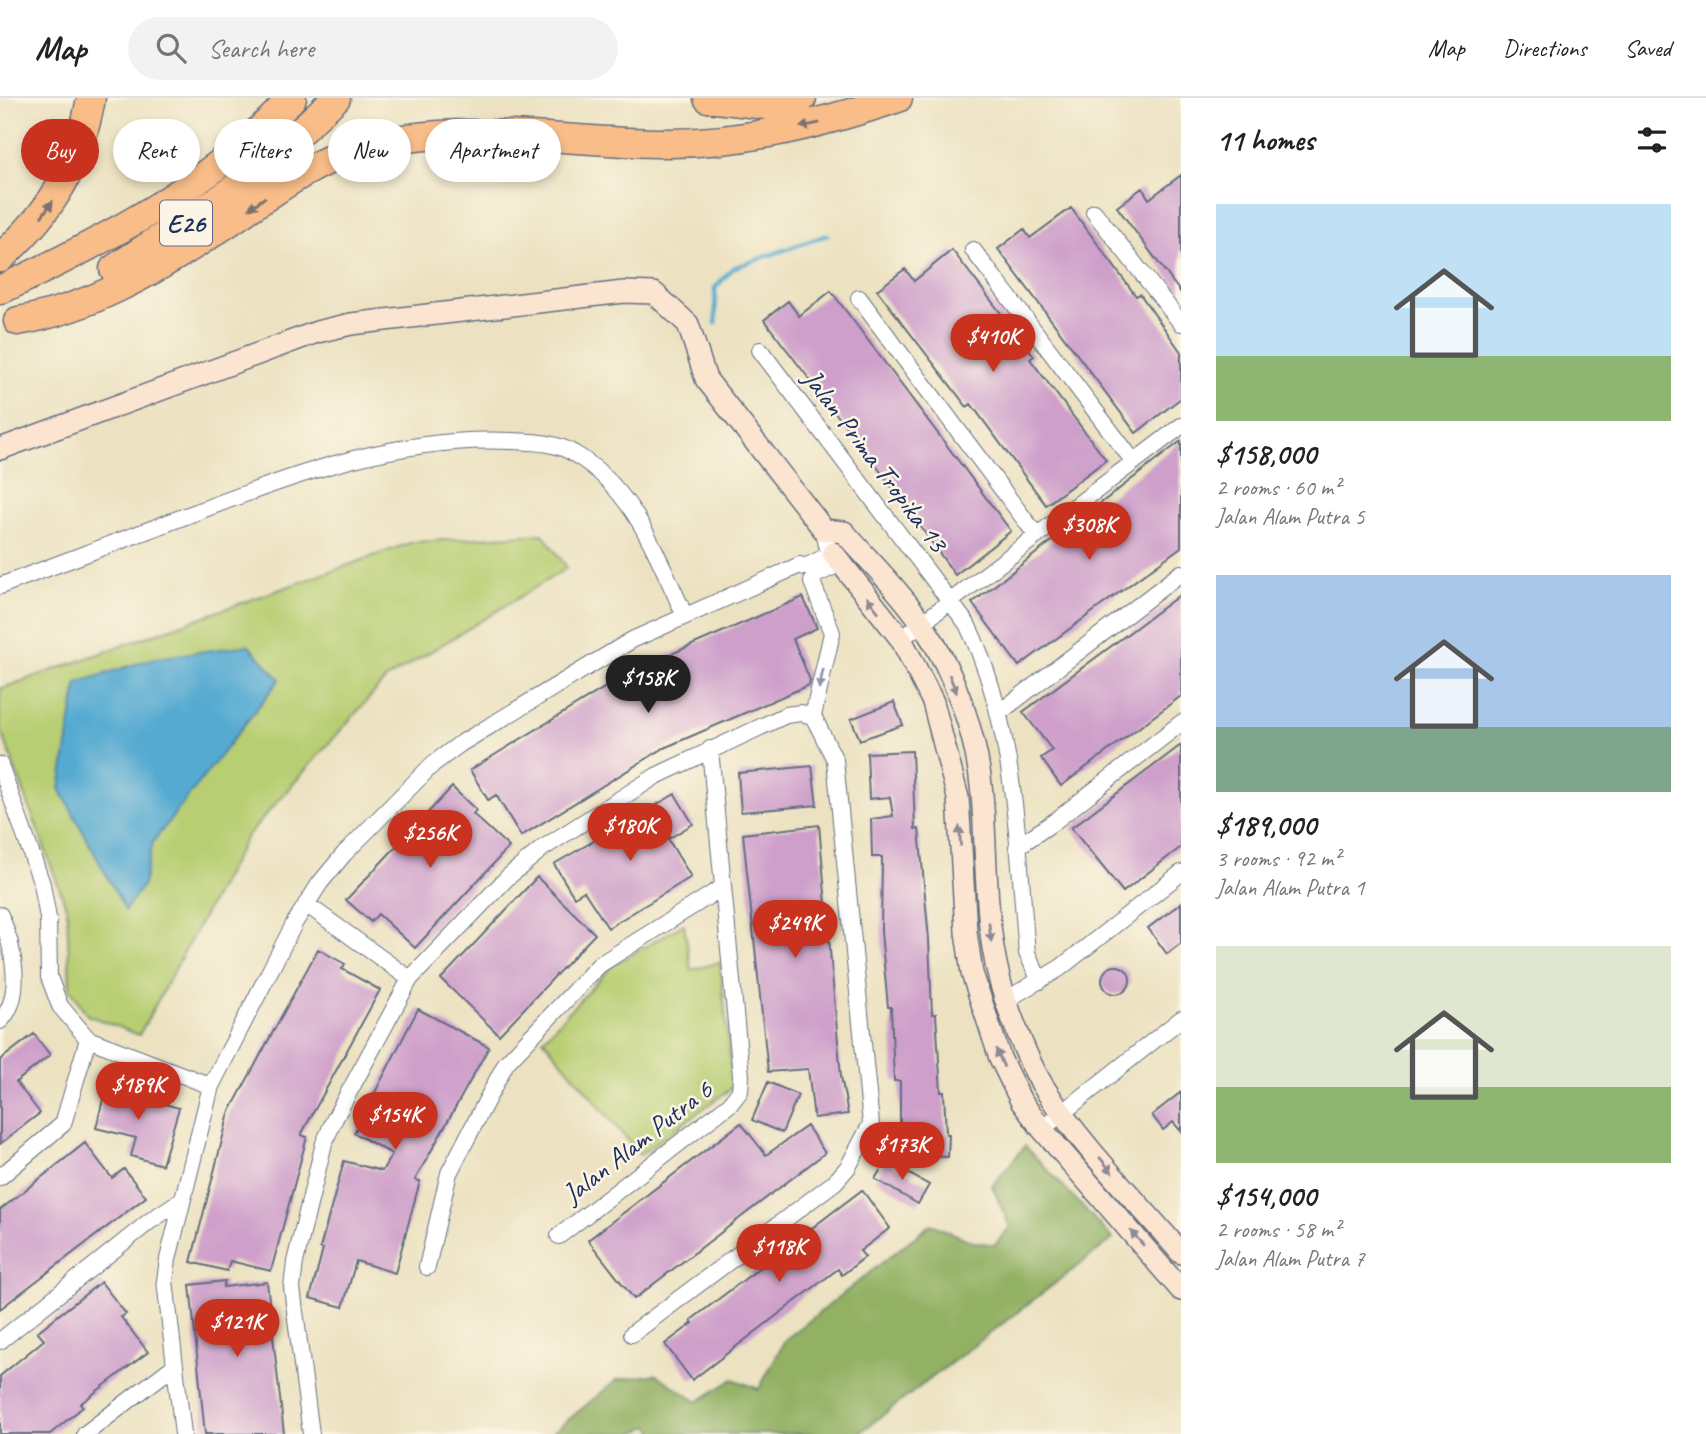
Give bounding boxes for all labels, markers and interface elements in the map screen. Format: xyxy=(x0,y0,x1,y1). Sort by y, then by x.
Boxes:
search box xyxy=(128,17,618,80)
text: Map xyxy=(35,27,86,69)
icon: search xyxy=(152,29,190,67)
text: Search here xyxy=(208,32,314,65)
text: Map xyxy=(1428,33,1465,63)
text: Directions xyxy=(1503,33,1586,63)
text: Saved xyxy=(1624,33,1671,63)
chip: Buy xyxy=(21,119,99,182)
chip: Rent xyxy=(113,119,200,182)
chip: Filters xyxy=(214,119,314,182)
chip: New xyxy=(328,119,411,182)
chip: Apartment xyxy=(425,119,561,182)
one-way arrow xyxy=(799,120,821,131)
text: 11 homes xyxy=(1216,121,1314,159)
icon: filters xyxy=(1633,121,1671,159)
one-way arrow xyxy=(248,196,266,210)
one-way arrow xyxy=(40,200,54,218)
road number: E26 xyxy=(160,200,212,246)
icon: home xyxy=(1381,250,1507,376)
pin: $410K xyxy=(944,314,1042,374)
text: $410K xyxy=(966,322,1020,351)
street label: Jalan Prima Tropika 13 xyxy=(794,360,957,561)
text: $158,000 xyxy=(1216,435,1316,473)
text: 2 rooms · 60 m² xyxy=(1216,473,1340,502)
text: Jalan Alam Putra 5 xyxy=(1216,502,1365,531)
pin: $308K xyxy=(1040,503,1138,562)
text: $308K xyxy=(1062,510,1116,539)
one-way arrow xyxy=(866,596,881,614)
icon: home xyxy=(1381,621,1507,747)
pin: $158K xyxy=(599,656,697,715)
text: $158K xyxy=(622,663,674,692)
one-way arrow xyxy=(816,669,827,691)
one-way arrow xyxy=(948,674,959,695)
pin: $180K xyxy=(581,804,679,863)
text: $189,000 xyxy=(1216,806,1316,844)
pin: $256K xyxy=(381,810,479,870)
text: $180K xyxy=(603,811,657,840)
text: $256K xyxy=(403,818,457,847)
one-way arrow xyxy=(955,824,966,846)
text: 3 rooms · 92 m² xyxy=(1216,844,1340,873)
text: Jalan Alam Putra 1 xyxy=(1216,873,1365,902)
pin: $249K xyxy=(746,900,844,960)
text: $249K xyxy=(769,908,821,937)
one-way arrow xyxy=(985,921,996,943)
icon: home xyxy=(1381,992,1507,1118)
one-way arrow xyxy=(995,1047,1006,1068)
pin: $189K xyxy=(89,1062,187,1122)
text: $189K xyxy=(112,1070,164,1099)
street label: Jalan Alam Putra 6 xyxy=(554,1071,721,1212)
pin: $154K xyxy=(346,1093,444,1152)
text: $154K xyxy=(369,1100,421,1129)
pin: $173K xyxy=(853,1122,951,1182)
text: $173K xyxy=(876,1130,929,1159)
one-way arrow xyxy=(1098,1157,1113,1174)
text: $154,000 xyxy=(1216,1177,1316,1215)
text: 2 rooms · 58 m² xyxy=(1216,1215,1340,1244)
pin: $118K xyxy=(730,1224,828,1284)
one-way arrow xyxy=(1130,1230,1145,1247)
text: $118K xyxy=(752,1232,806,1261)
text: Jalan Alam Putra 7 xyxy=(1216,1244,1365,1273)
pin: $121K xyxy=(188,1300,286,1359)
text: $121K xyxy=(210,1307,264,1336)

